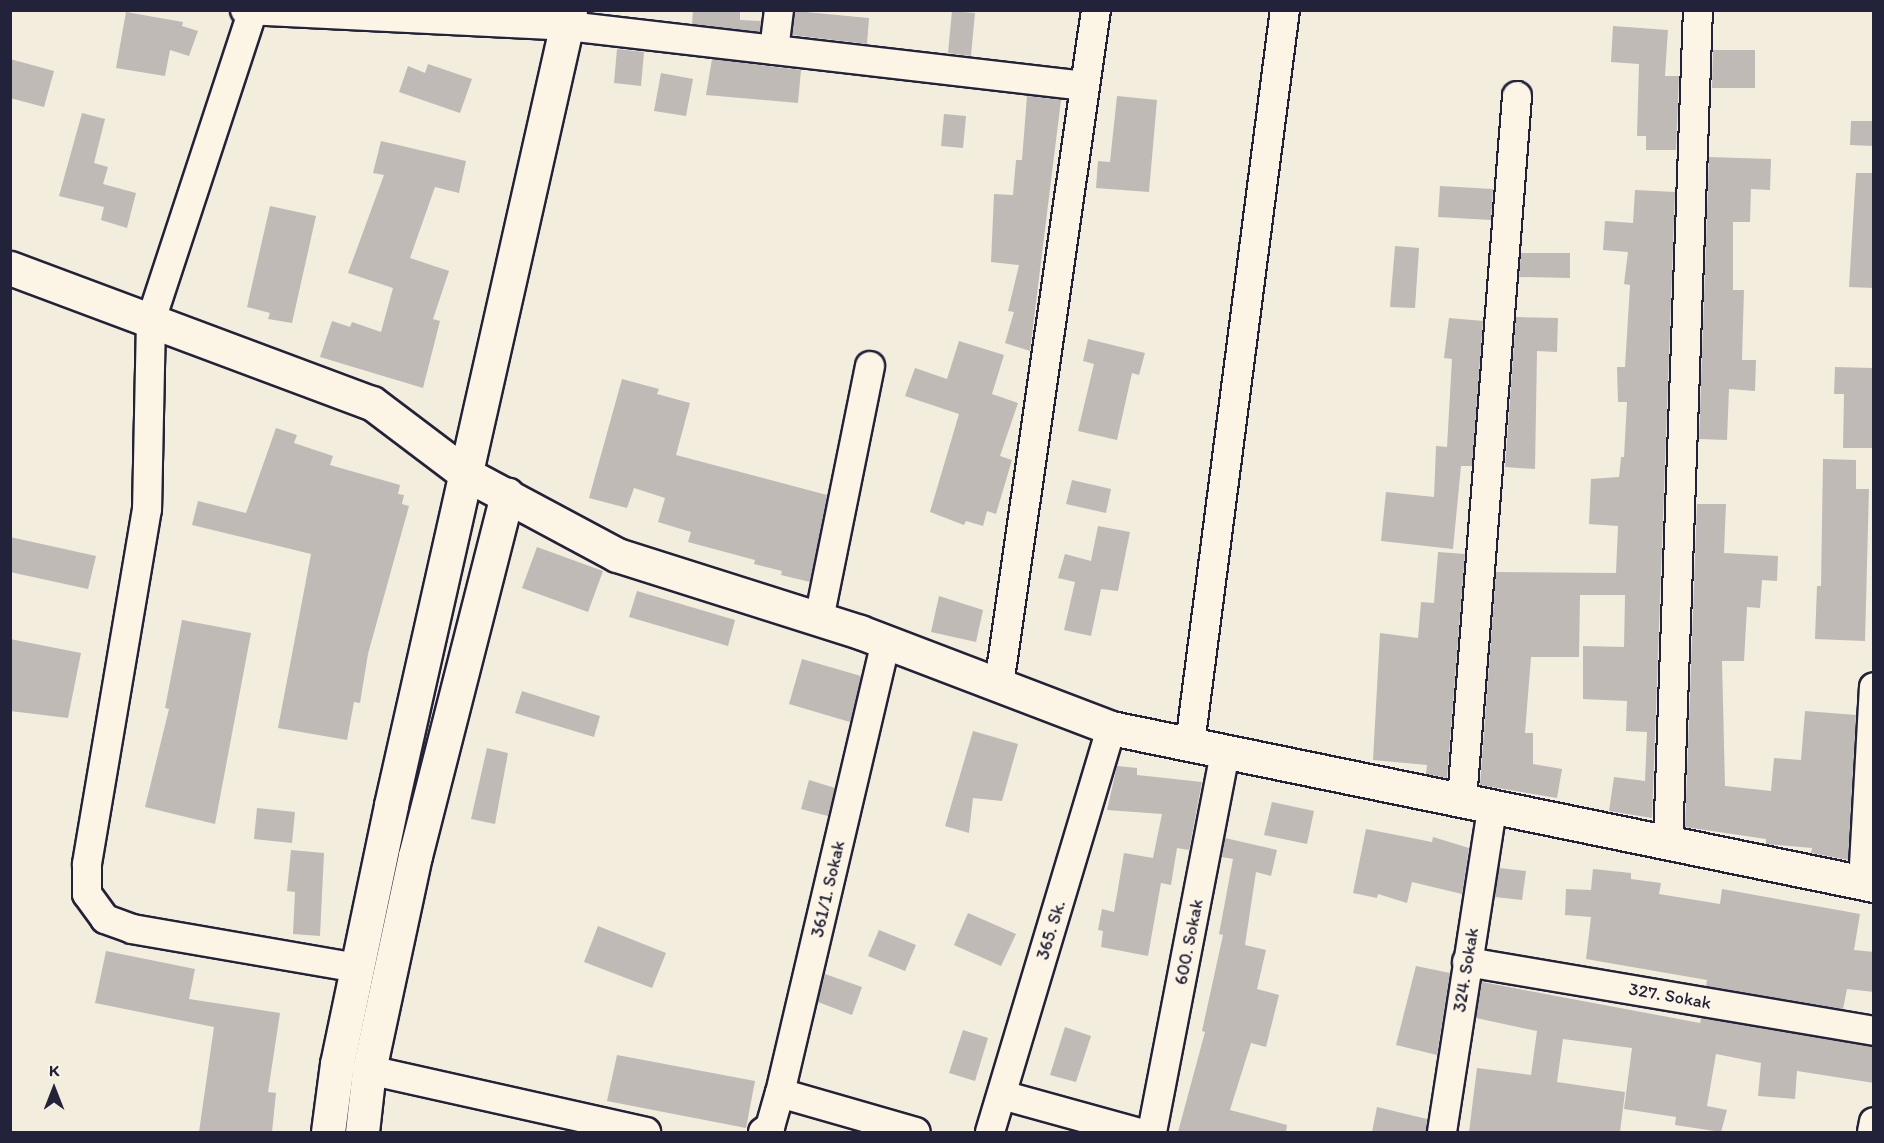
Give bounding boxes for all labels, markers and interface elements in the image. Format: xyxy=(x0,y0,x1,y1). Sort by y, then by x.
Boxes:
street label: 361/1. Sokak xyxy=(806,838,850,940)
street label: 600. Sokak xyxy=(1170,897,1208,987)
street label: 365. Sk. xyxy=(1032,898,1070,962)
street label: 324. Sokak xyxy=(1449,926,1483,1014)
street label: 327. Sokak xyxy=(1627,978,1713,1014)
north arrow xyxy=(24,1059,84,1119)
text: K xyxy=(49,1061,59,1080)

